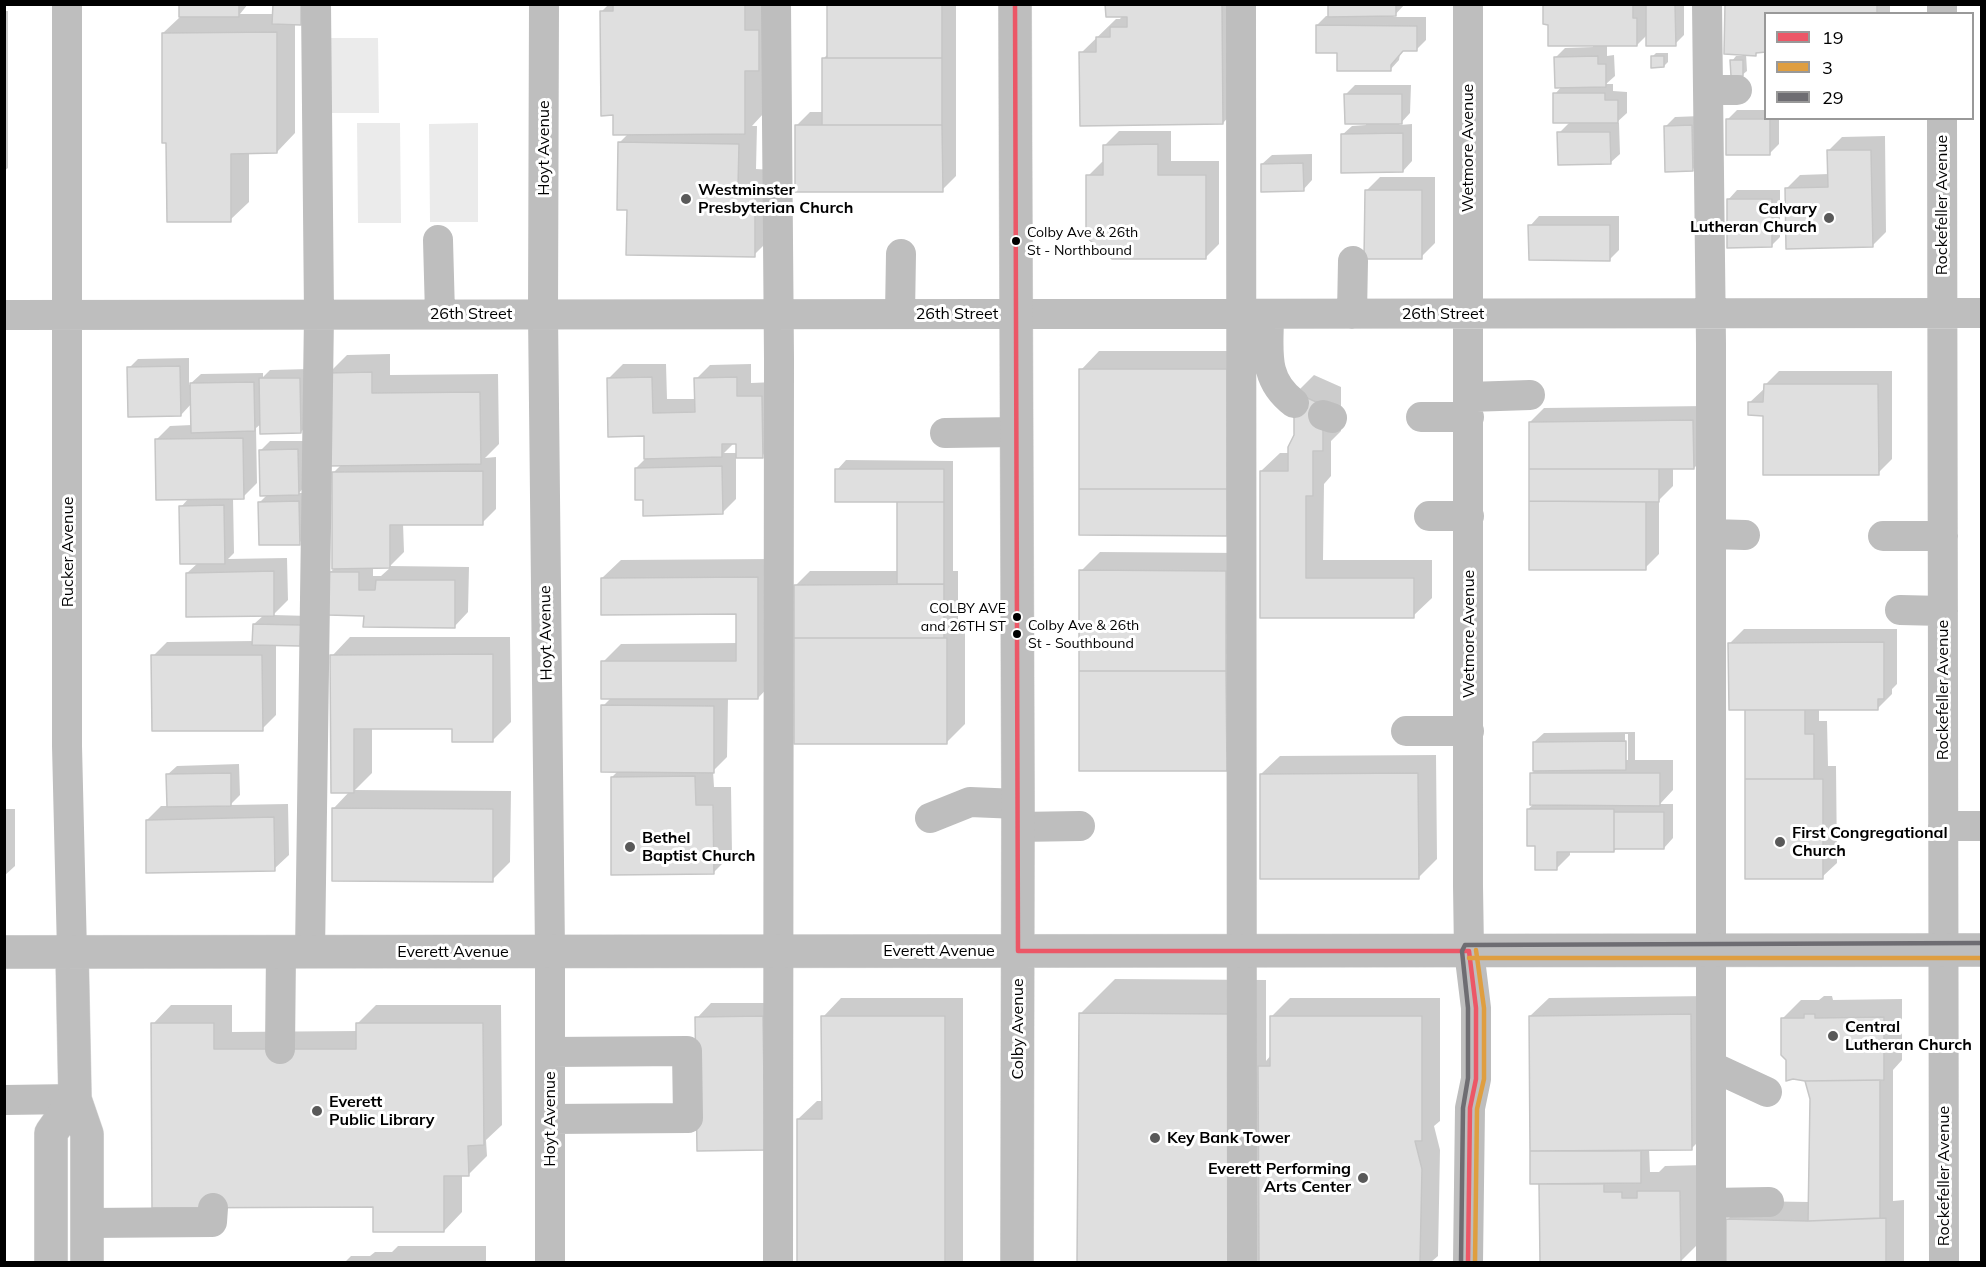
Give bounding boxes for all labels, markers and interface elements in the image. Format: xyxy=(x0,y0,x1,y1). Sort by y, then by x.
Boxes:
legend xyxy=(1764,12,1974,120)
text: 19 xyxy=(1822,26,1844,49)
text: 3 xyxy=(1822,56,1833,79)
street label: Wetmore Avenue xyxy=(1458,84,1478,212)
text: 29 xyxy=(1822,86,1844,109)
street label: Hoyt Avenue xyxy=(534,100,554,196)
street label: Rockefeller Avenue xyxy=(1932,135,1952,275)
place label: Westminster Presbyterian Church xyxy=(698,180,853,218)
marker: Westminster Presbyterian Church xyxy=(679,192,693,206)
place label: Calvary Lutheran Church xyxy=(1690,199,1817,237)
marker: Calvary Lutheran Church xyxy=(1822,211,1836,225)
place label: Colby Ave & 26th St - Northbound xyxy=(1027,225,1138,258)
marker: Colby Ave & 26th St - Northbound xyxy=(1010,235,1022,247)
street label: 26th Street xyxy=(430,304,512,324)
street label: 26th Street xyxy=(916,304,998,324)
street label: 26th Street xyxy=(1402,304,1484,324)
street label: Rucker Avenue xyxy=(58,497,78,607)
street label: Wetmore Avenue xyxy=(1459,570,1479,698)
street label: Hoyt Avenue xyxy=(536,585,556,681)
place label: COLBY AVE and 26TH ST xyxy=(921,601,1006,634)
marker: COLBY AVE and 26TH ST xyxy=(1011,611,1023,623)
place label: Colby Ave & 26th St - Southbound xyxy=(1028,618,1139,650)
street label: Rockefeller Avenue xyxy=(1933,620,1953,760)
marker: Colby Ave & 26th St - Southbound xyxy=(1011,628,1023,640)
place label: First Congregational Church xyxy=(1792,823,1948,861)
place label: Bethel Baptist Church xyxy=(642,828,755,866)
marker: First Congregational Church xyxy=(1773,835,1787,849)
marker: Bethel Baptist Church xyxy=(623,840,637,854)
street label: Everett Avenue xyxy=(883,941,995,961)
street label: Everett Avenue xyxy=(397,942,509,962)
street label: Colby Avenue xyxy=(1008,978,1028,1080)
place label: Central Lutheran Church xyxy=(1845,1017,1972,1055)
marker: Central Lutheran Church xyxy=(1826,1029,1840,1043)
street label: Hoyt Avenue xyxy=(540,1071,560,1167)
place label: Everett Public Library xyxy=(329,1092,434,1130)
marker: Everett Public Library xyxy=(310,1104,324,1118)
street label: Rockefeller Avenue xyxy=(1934,1106,1954,1246)
place label: Key Bank Tower xyxy=(1167,1128,1290,1148)
marker: Key Bank Tower xyxy=(1148,1131,1162,1145)
place label: Everett Performing Arts Center xyxy=(1208,1159,1351,1197)
marker: Everett Performing Arts Center xyxy=(1356,1171,1370,1185)

